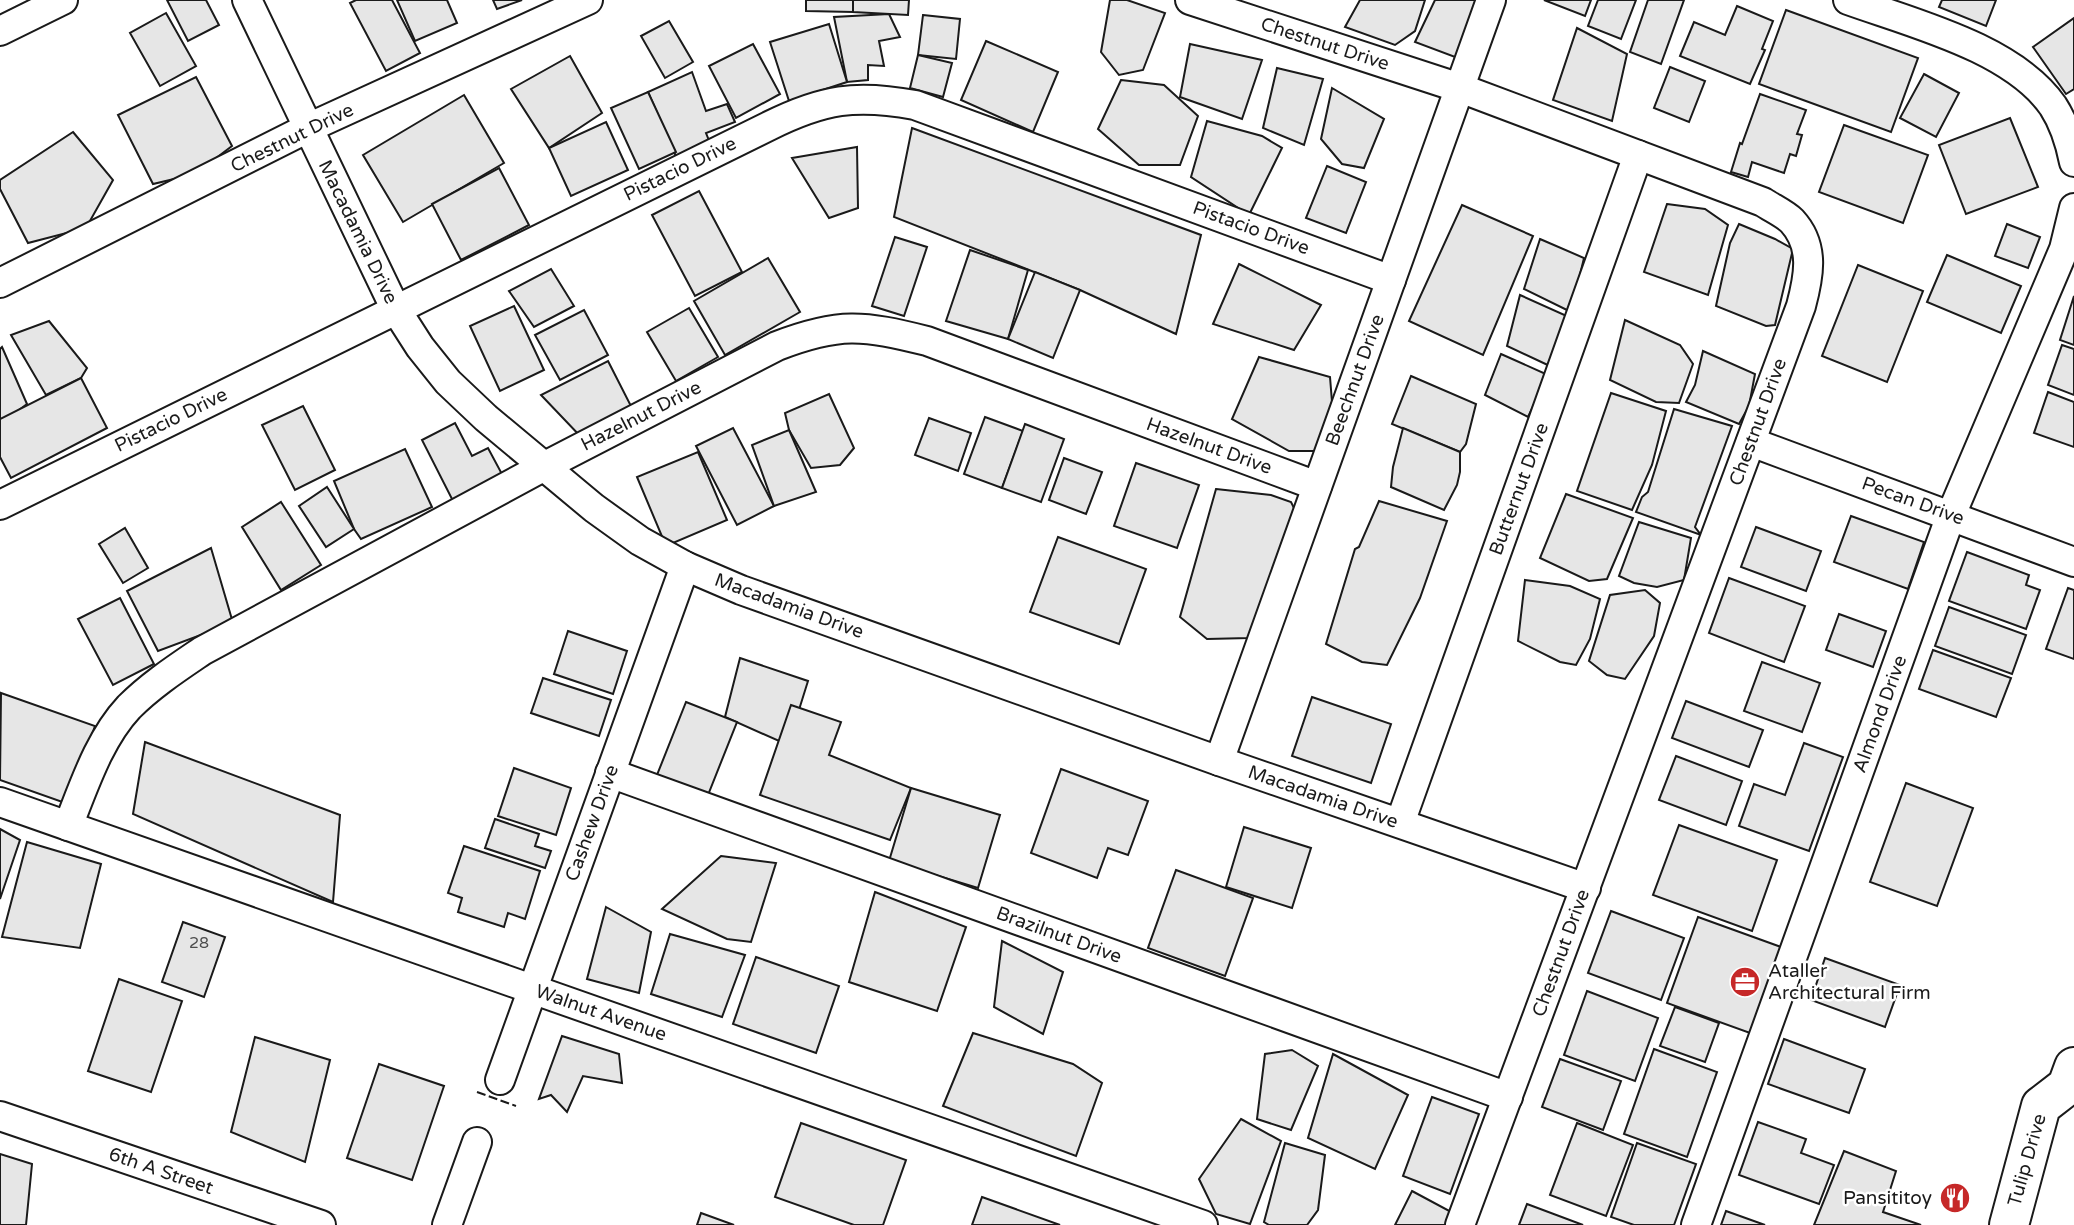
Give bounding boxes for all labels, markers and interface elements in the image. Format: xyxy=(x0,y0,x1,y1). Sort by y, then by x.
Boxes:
street label: Chestnut Drive xyxy=(1258,13,1392,75)
street label: Chestnut Drive xyxy=(227,99,357,177)
street label: Pistacio Drive xyxy=(620,132,740,206)
street label: Macadamia Drive xyxy=(314,157,402,307)
street label: Pistacio Drive xyxy=(1190,197,1312,259)
street label: Beechnut Drive xyxy=(1321,311,1389,449)
street label: Chestnut Drive xyxy=(1725,355,1791,489)
street label: Hazelnut Drive xyxy=(577,376,705,456)
street label: Pistacio Drive xyxy=(111,383,231,457)
street label: Hazelnut Drive xyxy=(1143,413,1275,479)
street label: Butternut Drive xyxy=(1485,420,1553,558)
street label: Pecan Drive xyxy=(1859,472,1967,530)
street label: Macadamia Drive xyxy=(711,569,867,643)
street label: Almond Drive xyxy=(1849,652,1911,776)
street label: Macadamia Drive xyxy=(1245,761,1401,833)
street label: Cashew Drive xyxy=(561,762,623,884)
street label: Chestnut Drive xyxy=(1528,886,1594,1020)
street label: Brazilnut Drive xyxy=(993,902,1125,968)
house number: 28 xyxy=(189,933,209,953)
place label: Ataller Architectural Firm xyxy=(1768,960,1931,1004)
office icon: Ataller Architectural Firm xyxy=(1728,965,1762,999)
street label: Walnut Avenue xyxy=(533,980,669,1046)
street label: Tulip Drive xyxy=(2003,1111,2051,1209)
street label: 6th A Street xyxy=(106,1143,216,1199)
restaurant icon: Pansititoy xyxy=(1938,1181,1972,1215)
place label: Pansititoy xyxy=(1843,1187,1932,1209)

